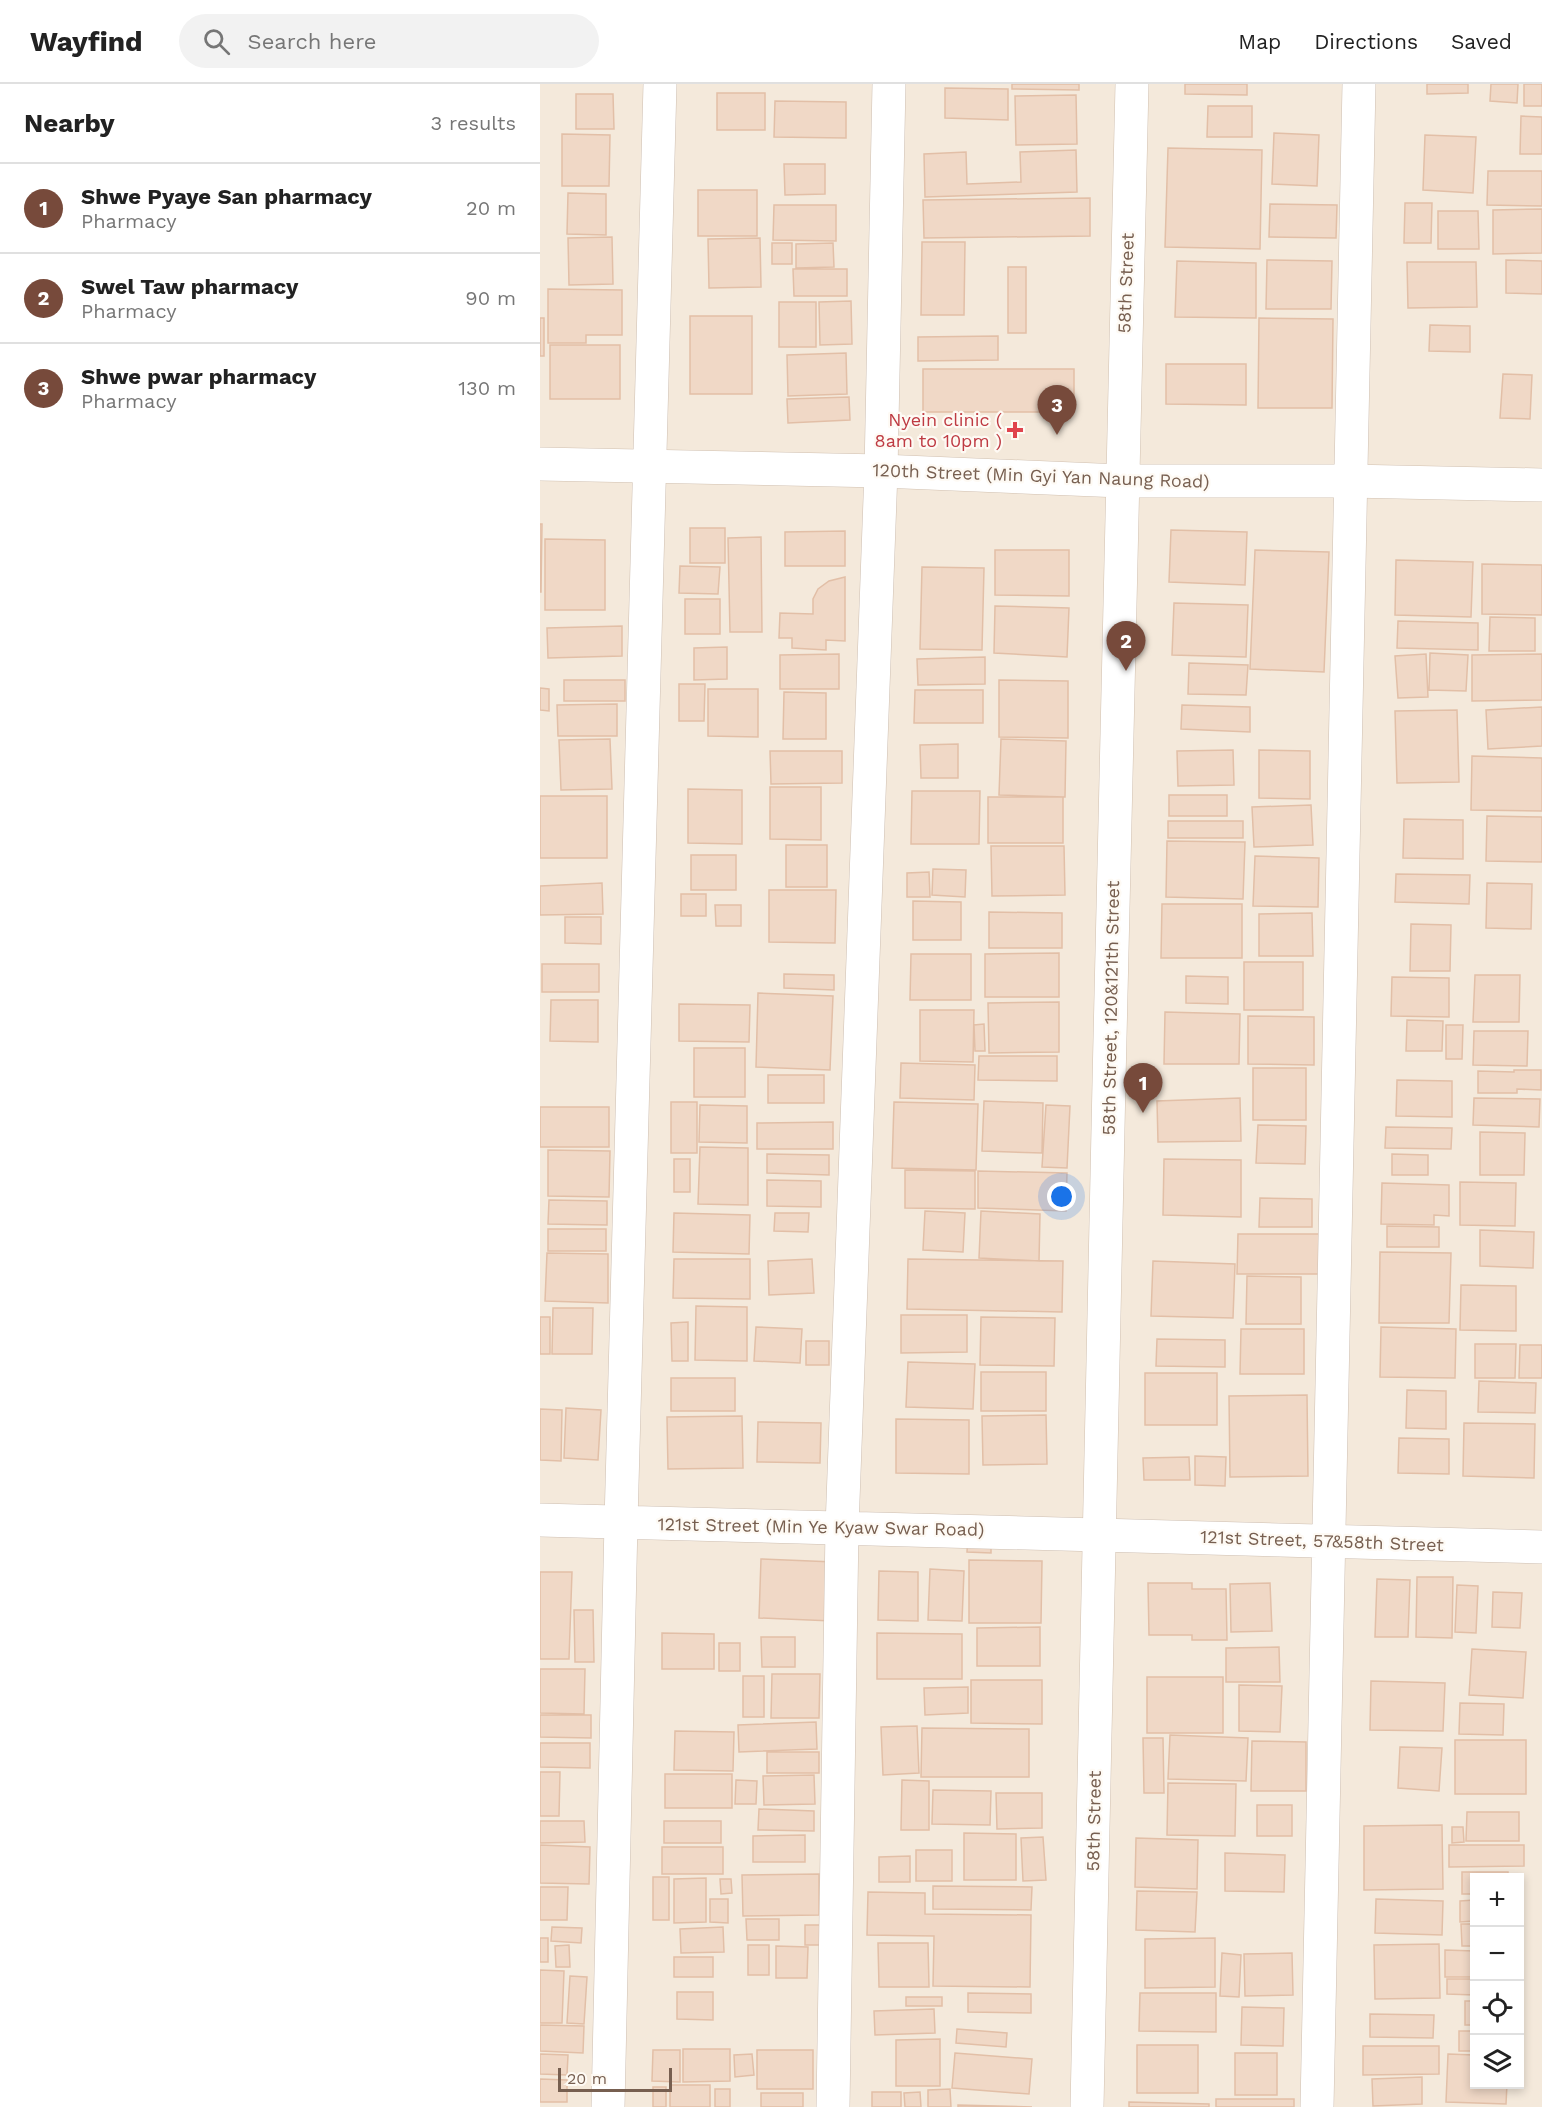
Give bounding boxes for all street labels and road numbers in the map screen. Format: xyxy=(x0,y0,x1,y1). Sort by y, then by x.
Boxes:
street label: 58th Street xyxy=(1113,232,1138,334)
street label: 120th Street (Min Gyi Yan Naung Road) xyxy=(872,459,1210,492)
street label: 58th Street, 120&121th Street xyxy=(1098,880,1123,1135)
street label: 121st Street (Min Ye Kyaw Swar Road) xyxy=(657,1513,985,1540)
street label: 121st Street, 57&58th Street xyxy=(1200,1526,1445,1555)
street label: 58th Street xyxy=(1082,1770,1105,1871)

